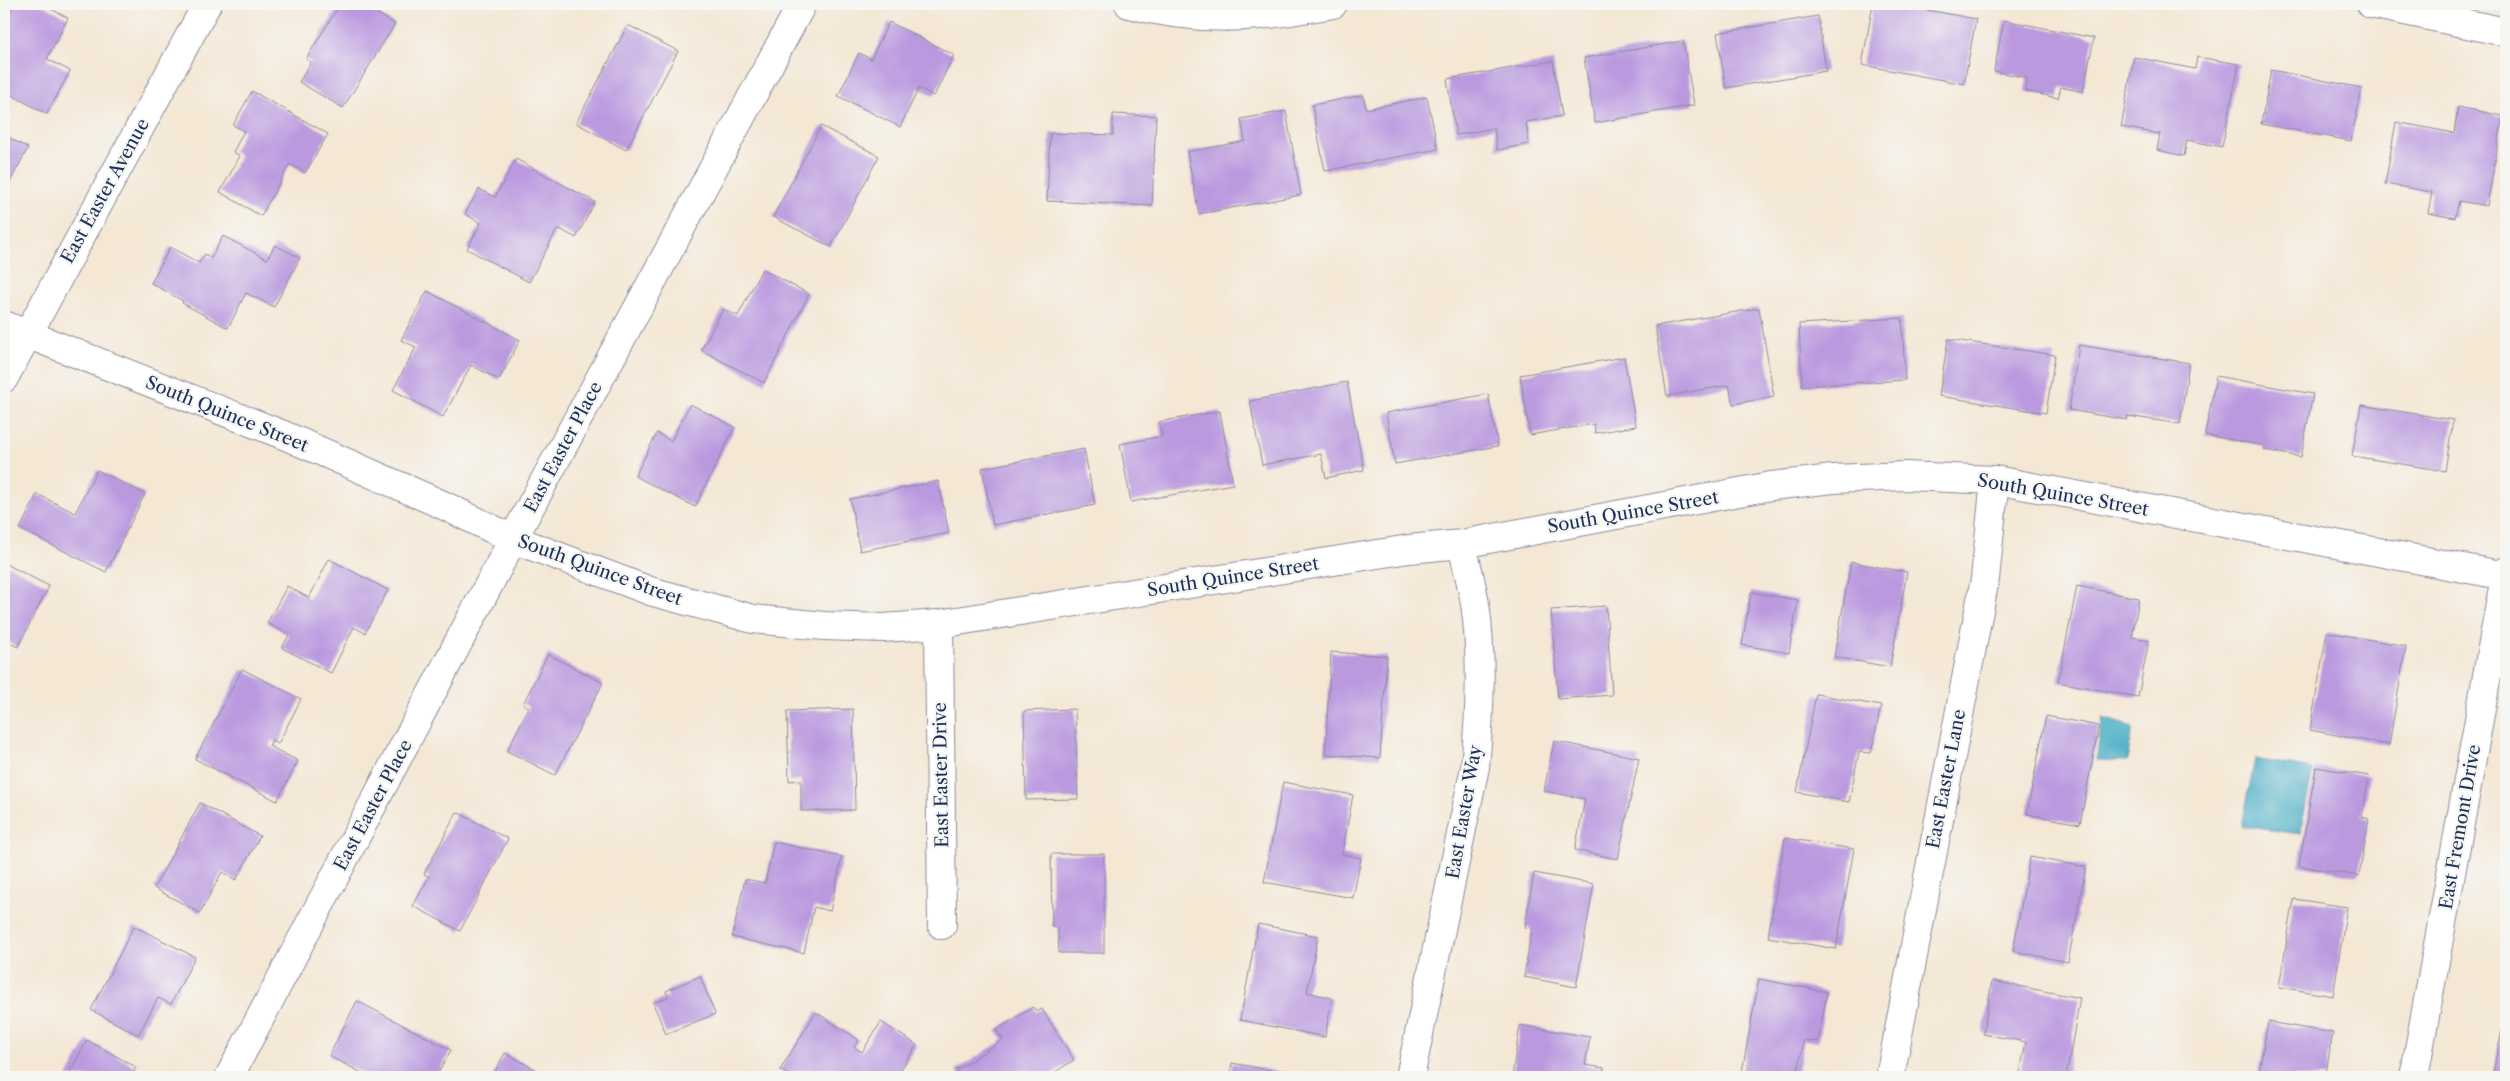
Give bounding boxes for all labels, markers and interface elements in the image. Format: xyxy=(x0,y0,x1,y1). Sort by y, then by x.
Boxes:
street label: East Easter Avenue xyxy=(56,115,154,267)
street label: South Quince Street xyxy=(142,371,312,457)
street label: East Easter Place xyxy=(519,378,607,516)
street label: South Quince Street xyxy=(1976,469,2151,521)
street label: South Quince Street xyxy=(1546,486,1721,538)
street label: South Quince Street xyxy=(515,530,686,610)
street label: South Quince Street xyxy=(1146,552,1321,601)
street label: East Easter Drive xyxy=(929,702,953,848)
street label: East Easter Lane xyxy=(1922,707,1970,851)
street label: East Easter Place xyxy=(329,736,417,874)
street label: East Easter Way xyxy=(1441,742,1487,881)
street label: East Fremont Drive xyxy=(2435,743,2485,911)

